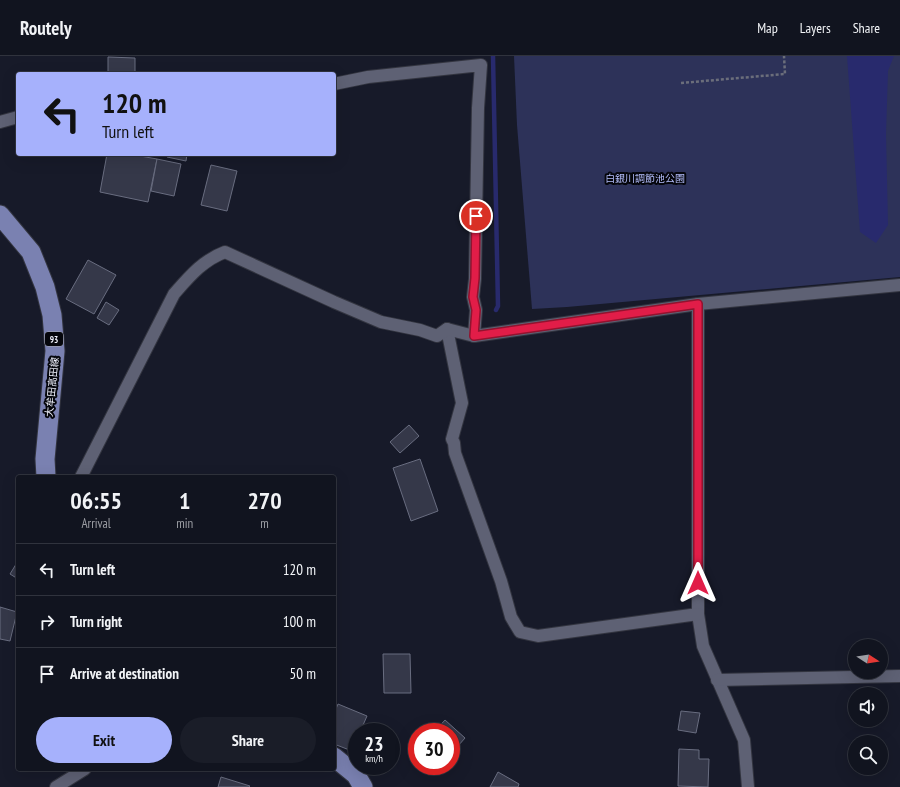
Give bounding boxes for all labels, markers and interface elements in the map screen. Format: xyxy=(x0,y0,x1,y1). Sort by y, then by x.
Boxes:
text: Routely xyxy=(20,16,72,40)
text: Map xyxy=(757,19,778,37)
text: Layers xyxy=(800,19,831,37)
text: Share xyxy=(853,19,880,37)
text: 120 m xyxy=(102,84,166,121)
icon: left xyxy=(36,88,88,140)
text: Turn left xyxy=(102,120,154,143)
park label: 白銀川調節池公園 xyxy=(605,172,685,185)
pin xyxy=(459,199,493,233)
icon: arrive xyxy=(465,205,487,227)
road number: 93 xyxy=(45,332,63,346)
street label: 大牟田高田線 xyxy=(42,356,62,418)
text: 06:55 xyxy=(70,485,122,516)
text: 1 xyxy=(179,485,190,516)
text: 270 xyxy=(247,485,282,516)
text: Arrival xyxy=(81,515,111,532)
text: min xyxy=(176,515,193,532)
text: m xyxy=(260,515,269,532)
icon: left xyxy=(36,559,58,581)
text: Turn left xyxy=(70,560,115,579)
text: 120 m xyxy=(283,560,316,579)
position arrow xyxy=(677,562,719,604)
icon: right xyxy=(36,611,58,633)
text: Turn right xyxy=(70,612,122,631)
text: 100 m xyxy=(283,612,316,631)
north arrow xyxy=(848,639,888,679)
map controls xyxy=(848,639,888,775)
icon: arrive xyxy=(36,663,58,685)
text: Arrive at destination xyxy=(70,664,179,683)
text: 50 m xyxy=(290,664,316,683)
button: sound xyxy=(848,687,888,727)
button: Exit xyxy=(36,717,172,763)
button: Share xyxy=(180,717,316,763)
speed limit sign: 30 xyxy=(408,723,460,775)
text: 23 xyxy=(364,731,384,757)
button: search xyxy=(848,735,888,775)
text: km/h xyxy=(365,752,383,765)

